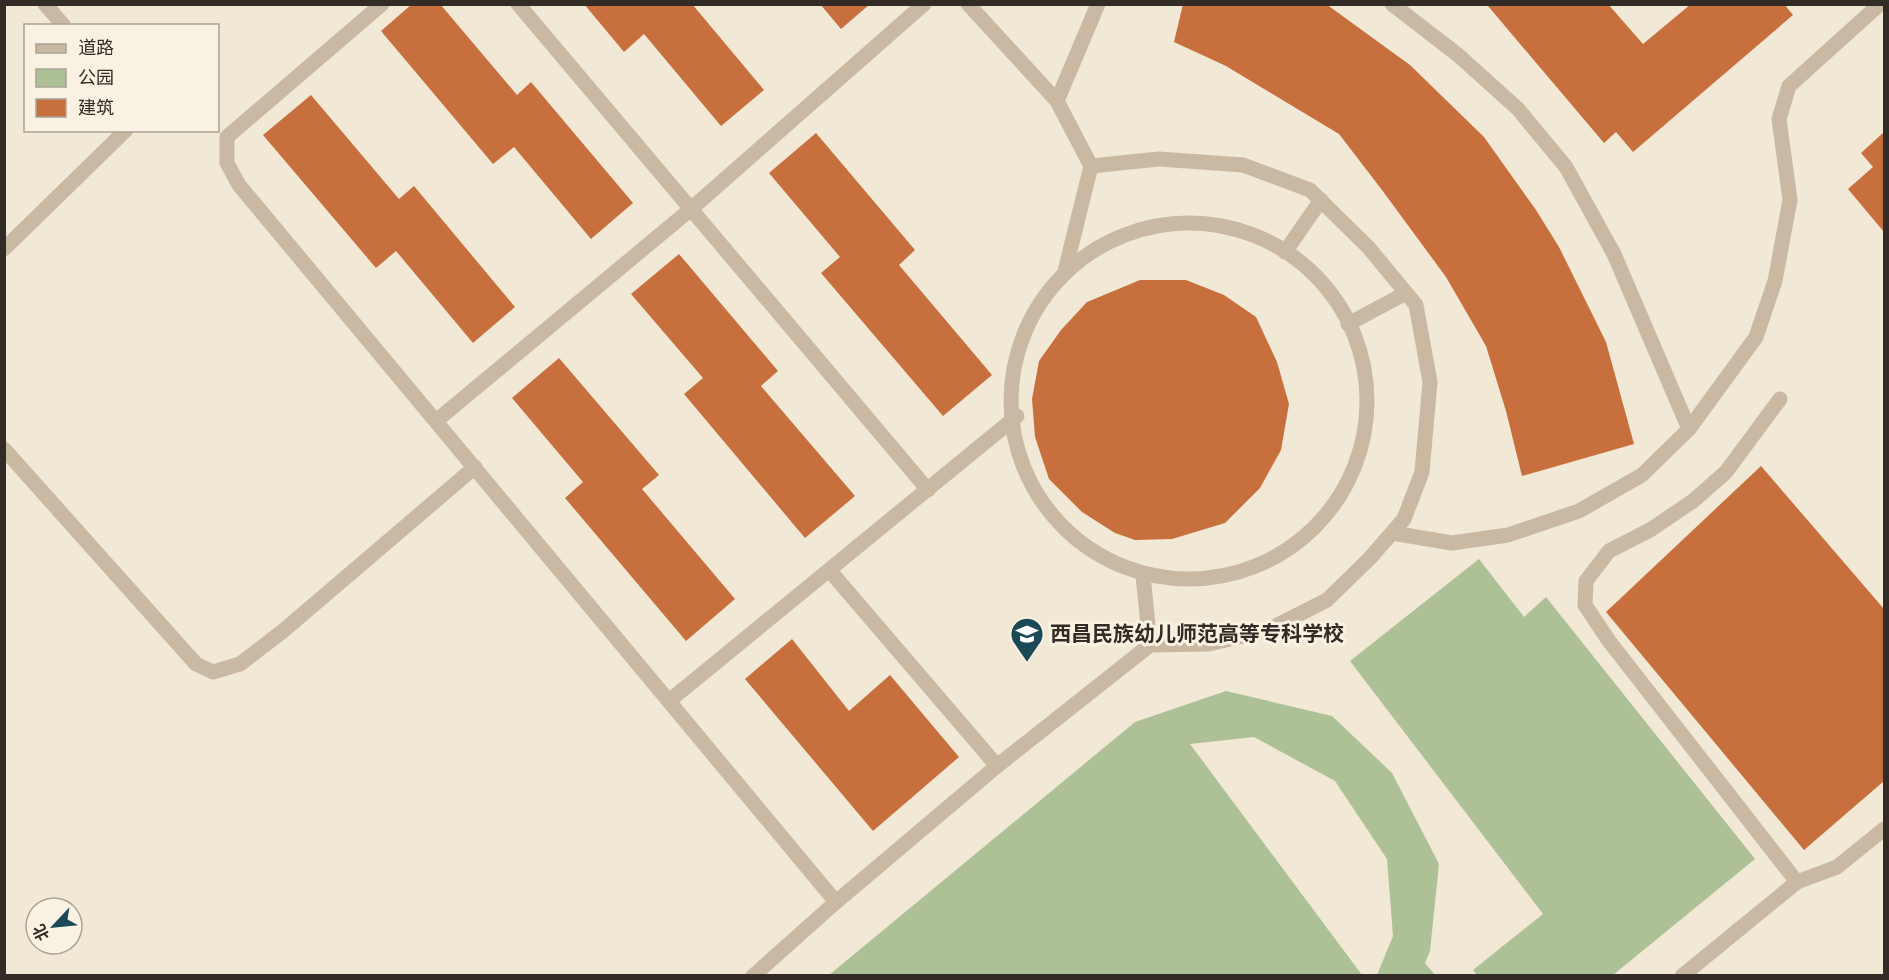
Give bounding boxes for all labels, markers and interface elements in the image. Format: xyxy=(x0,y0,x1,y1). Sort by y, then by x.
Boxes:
legend xyxy=(24,24,219,132)
text: 道路 xyxy=(78,36,114,58)
text: 公园 xyxy=(78,66,114,88)
text: 建筑 xyxy=(78,96,114,118)
school or university icon: 西昌民族幼儿师范高等专科学校 xyxy=(1009,616,1045,663)
place label: 西昌民族幼儿师范高等专科学校 xyxy=(1050,620,1344,646)
north arrow xyxy=(24,896,84,956)
text: 北 xyxy=(28,921,53,944)

